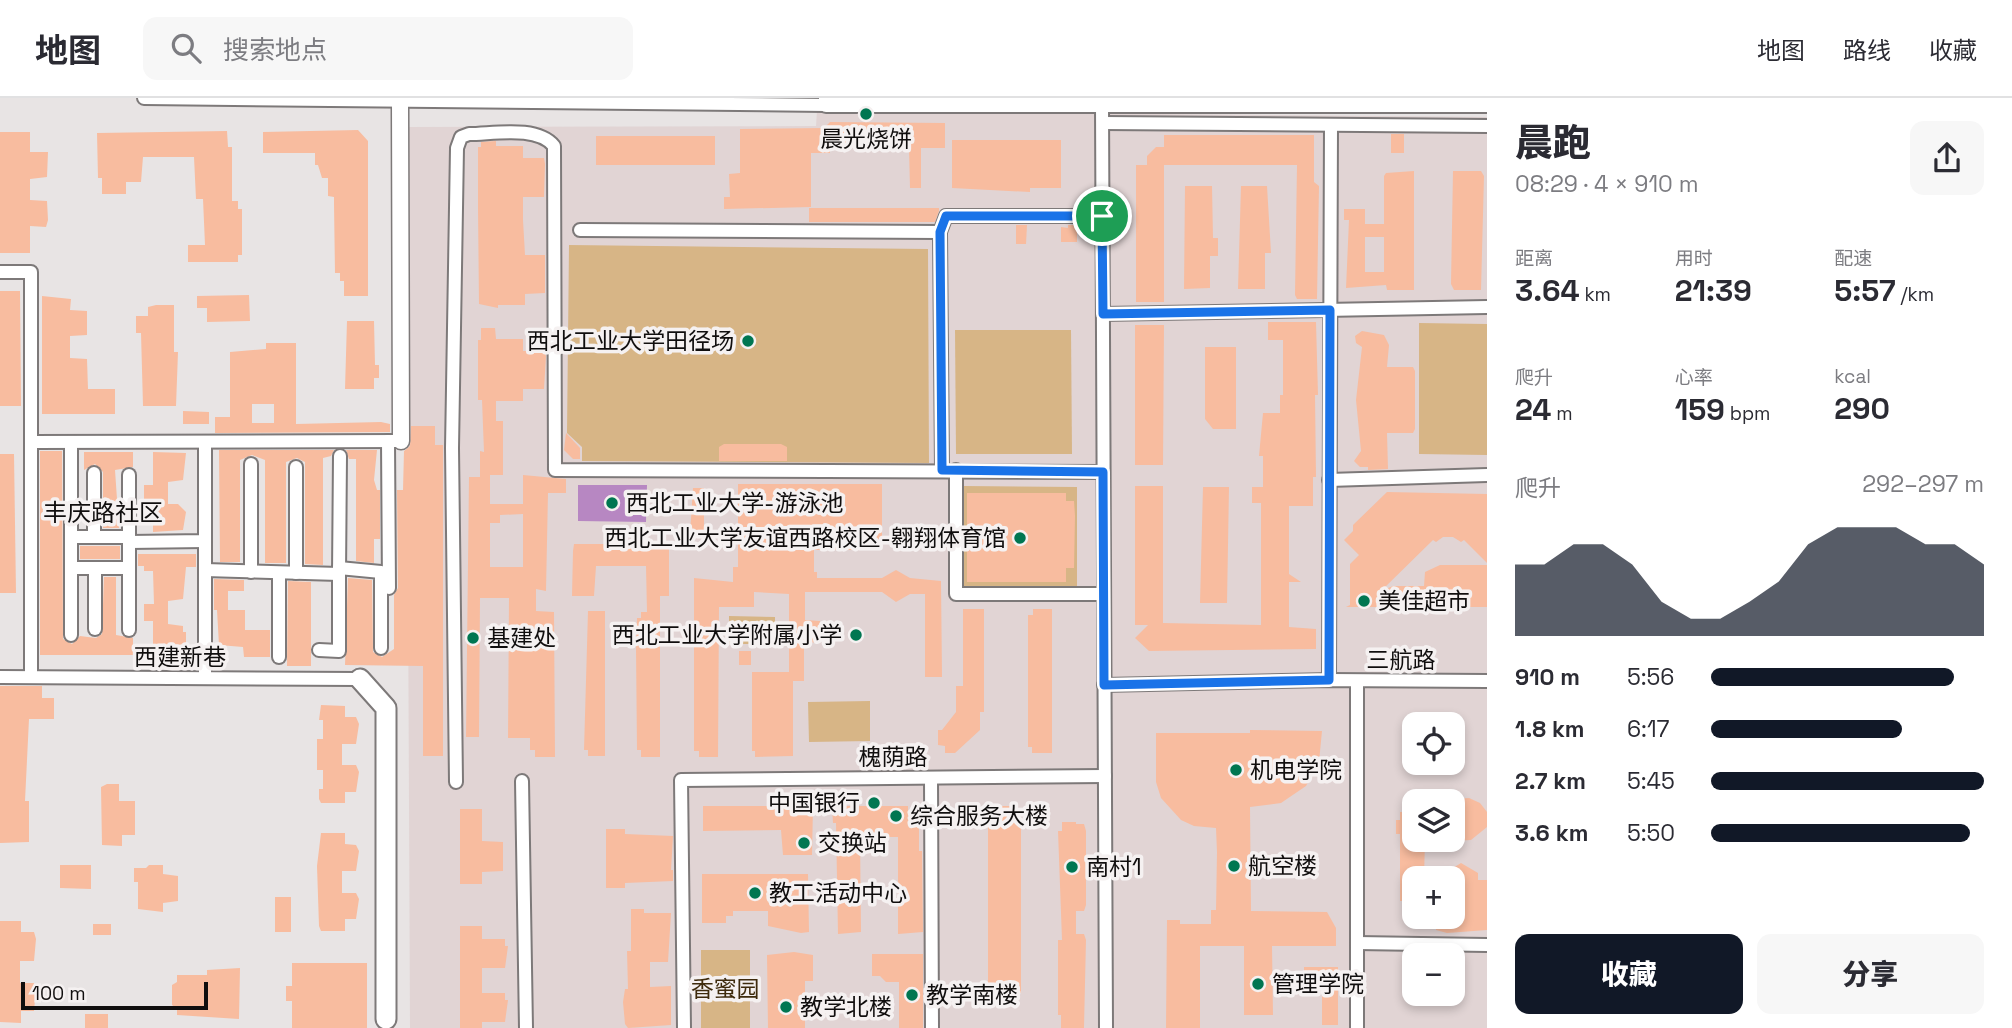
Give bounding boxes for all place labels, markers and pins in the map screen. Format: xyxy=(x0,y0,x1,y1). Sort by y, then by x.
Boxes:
marker: 晨光烧饼 xyxy=(858,106,874,122)
place label: 晨光烧饼 xyxy=(820,124,912,154)
pin xyxy=(1072,186,1132,246)
place label: 西北工业大学田径场 xyxy=(527,326,734,356)
marker: 西北工业大学田径场 xyxy=(740,333,756,349)
place label: 西北工业大学-游泳池 xyxy=(626,488,843,518)
marker: 西北工业大学-游泳池 xyxy=(604,495,620,511)
place label: 西北工业大学友谊西路校区-翱翔体育馆 xyxy=(605,523,1006,553)
marker: 西北工业大学友谊西路校区-翱翔体育馆 xyxy=(1012,530,1028,546)
place label: 美佳超市 xyxy=(1378,586,1470,616)
marker: 美佳超市 xyxy=(1356,593,1372,609)
place label: 西北工业大学附属小学 xyxy=(612,620,842,650)
place label: 基建处 xyxy=(487,623,556,653)
marker: 西北工业大学附属小学 xyxy=(848,627,864,643)
marker: 基建处 xyxy=(465,630,481,646)
place label: 机电学院 xyxy=(1250,755,1342,785)
marker: 机电学院 xyxy=(1228,762,1244,778)
place label: 中国银行 xyxy=(768,788,860,818)
marker: 中国银行 xyxy=(866,795,882,811)
place label: 综合服务大楼 xyxy=(910,801,1048,831)
marker: 综合服务大楼 xyxy=(888,808,904,824)
place label: 交换站 xyxy=(818,828,887,858)
marker: 交换站 xyxy=(796,835,812,851)
place label: 航空楼 xyxy=(1248,851,1317,881)
place label: 南村1 xyxy=(1086,852,1142,882)
marker: 航空楼 xyxy=(1226,858,1242,874)
marker: 南村1 xyxy=(1064,859,1080,875)
place label: 教工活动中心 xyxy=(769,878,907,908)
marker: 教工活动中心 xyxy=(747,885,763,901)
place label: 管理学院 xyxy=(1272,969,1364,999)
marker: 管理学院 xyxy=(1250,976,1266,992)
place label: 教学南楼 xyxy=(926,980,1018,1010)
marker: 教学南楼 xyxy=(904,987,920,1003)
place label: 教学北楼 xyxy=(800,992,892,1022)
marker: 教学北楼 xyxy=(778,999,794,1015)

